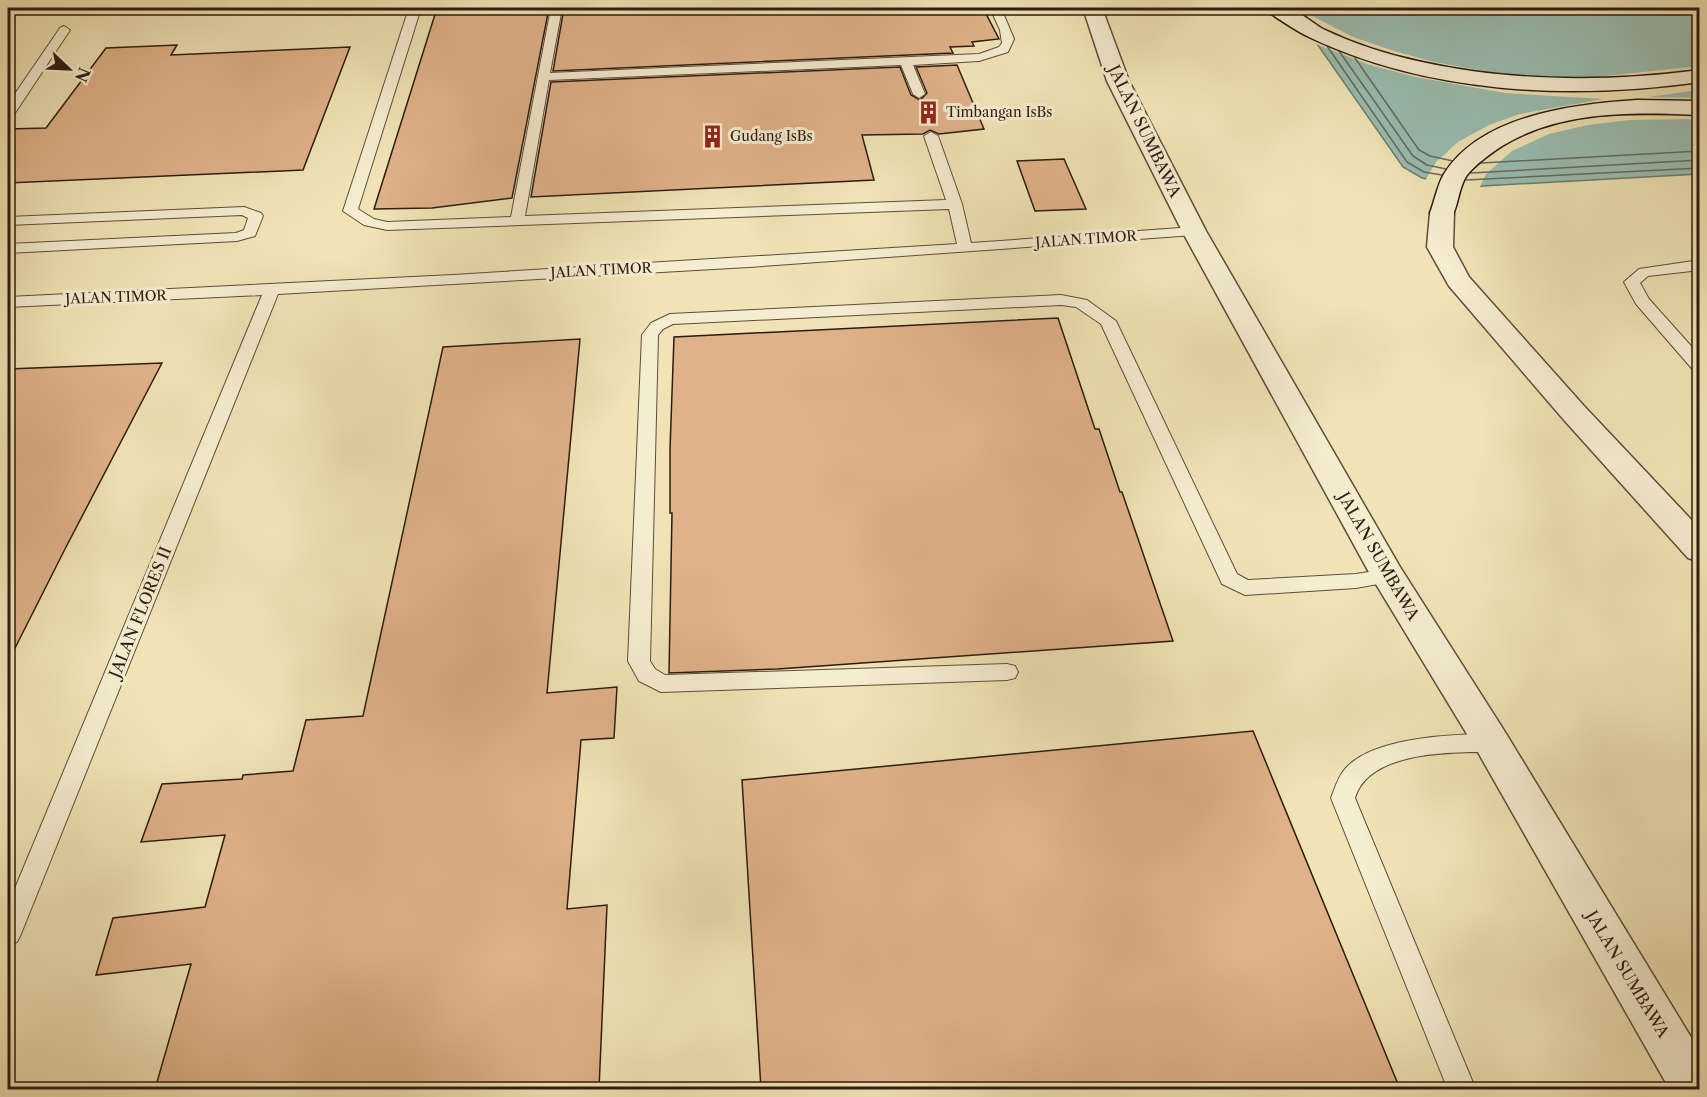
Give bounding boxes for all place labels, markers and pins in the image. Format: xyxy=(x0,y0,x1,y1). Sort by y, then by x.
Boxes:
building icon: Timbangan IsBs xyxy=(915,99,941,125)
place label: Timbangan IsBs xyxy=(946,103,1052,121)
building icon: Gudang IsBs xyxy=(699,123,725,149)
place label: Gudang IsBs xyxy=(730,127,813,145)

